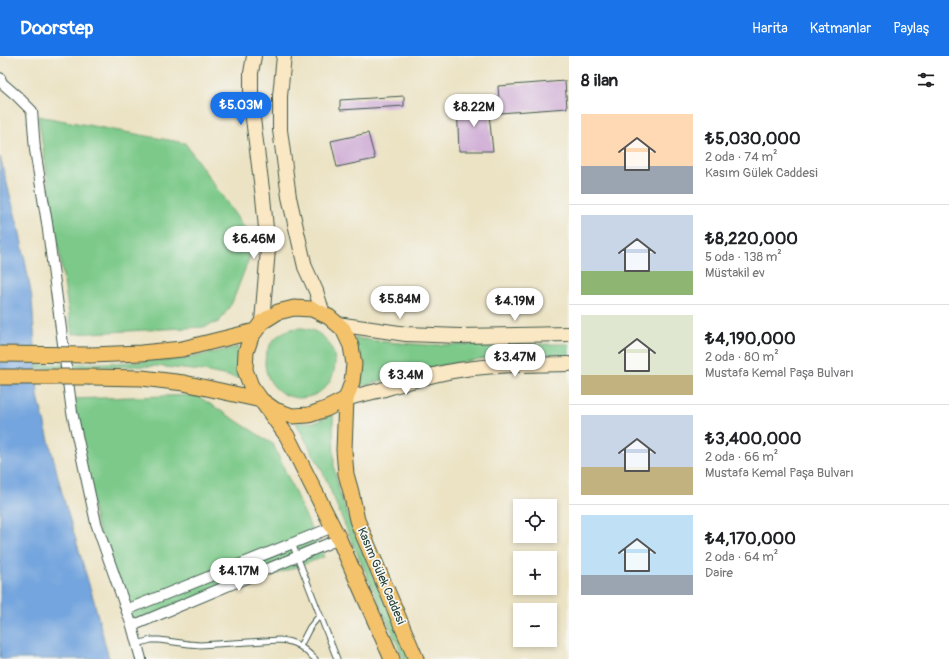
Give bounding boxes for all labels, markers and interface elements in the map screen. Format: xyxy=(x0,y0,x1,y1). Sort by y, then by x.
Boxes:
text: Doorstep xyxy=(20,16,94,40)
text: Harita xyxy=(752,20,788,37)
text: Katmanlar xyxy=(810,20,871,37)
text: Paylaş xyxy=(893,20,929,37)
icon: filters xyxy=(915,69,937,91)
text: 8 ilan xyxy=(581,70,618,91)
pin: ₺5.03M xyxy=(208,92,274,126)
pin: ₺8.22M xyxy=(441,94,507,128)
text: ₺5.03M xyxy=(219,97,263,113)
text: ₺8.22M xyxy=(453,99,495,115)
text: ₺5,030,000 xyxy=(705,128,801,149)
icon: home xyxy=(613,130,661,178)
text: 2 oda · 74 m² xyxy=(705,149,778,165)
text: Kasım Gülek Caddesi xyxy=(705,165,818,181)
pin: ₺6.46M xyxy=(221,226,287,260)
text: ₺8,220,000 xyxy=(705,228,798,249)
text: ₺6.46M xyxy=(233,231,275,247)
icon: home xyxy=(613,231,661,279)
text: 5 oda · 138 m² xyxy=(705,249,782,265)
text: Müstakil ev xyxy=(705,265,765,281)
pin: ₺5.84M xyxy=(367,286,433,320)
pin: ₺4.19M xyxy=(482,288,548,322)
text: ₺5.84M xyxy=(379,291,421,307)
text: ₺4.19M xyxy=(495,293,535,309)
text: ₺4,190,000 xyxy=(705,328,796,349)
icon: home xyxy=(613,331,661,379)
pin: ₺3.47M xyxy=(482,344,548,378)
text: ₺3.47M xyxy=(494,349,536,365)
text: 2 oda · 80 m² xyxy=(705,349,779,365)
pin: ₺3.4M xyxy=(378,362,434,396)
text: Mustafa Kemal Paşa Bulvarı xyxy=(705,365,854,381)
text: ₺3.4M xyxy=(389,367,423,383)
text: ₺3,400,000 xyxy=(705,428,801,449)
icon: home xyxy=(613,431,661,479)
text: 2 oda · 66 m² xyxy=(705,449,778,465)
text: Mustafa Kemal Paşa Bulvarı xyxy=(705,465,854,481)
map controls xyxy=(513,499,557,647)
button: locate xyxy=(513,499,557,543)
street label: Kasım Gülek Caddesi xyxy=(354,525,408,627)
text: ₺4,170,000 xyxy=(705,528,796,549)
icon: home xyxy=(613,531,661,579)
text: 2 oda · 64 m² xyxy=(705,549,778,565)
button: + xyxy=(513,551,557,595)
pin: ₺4.17M xyxy=(206,558,272,592)
text: ₺4.17M xyxy=(219,563,259,579)
text: Daire xyxy=(705,565,733,581)
button: − xyxy=(513,603,557,647)

